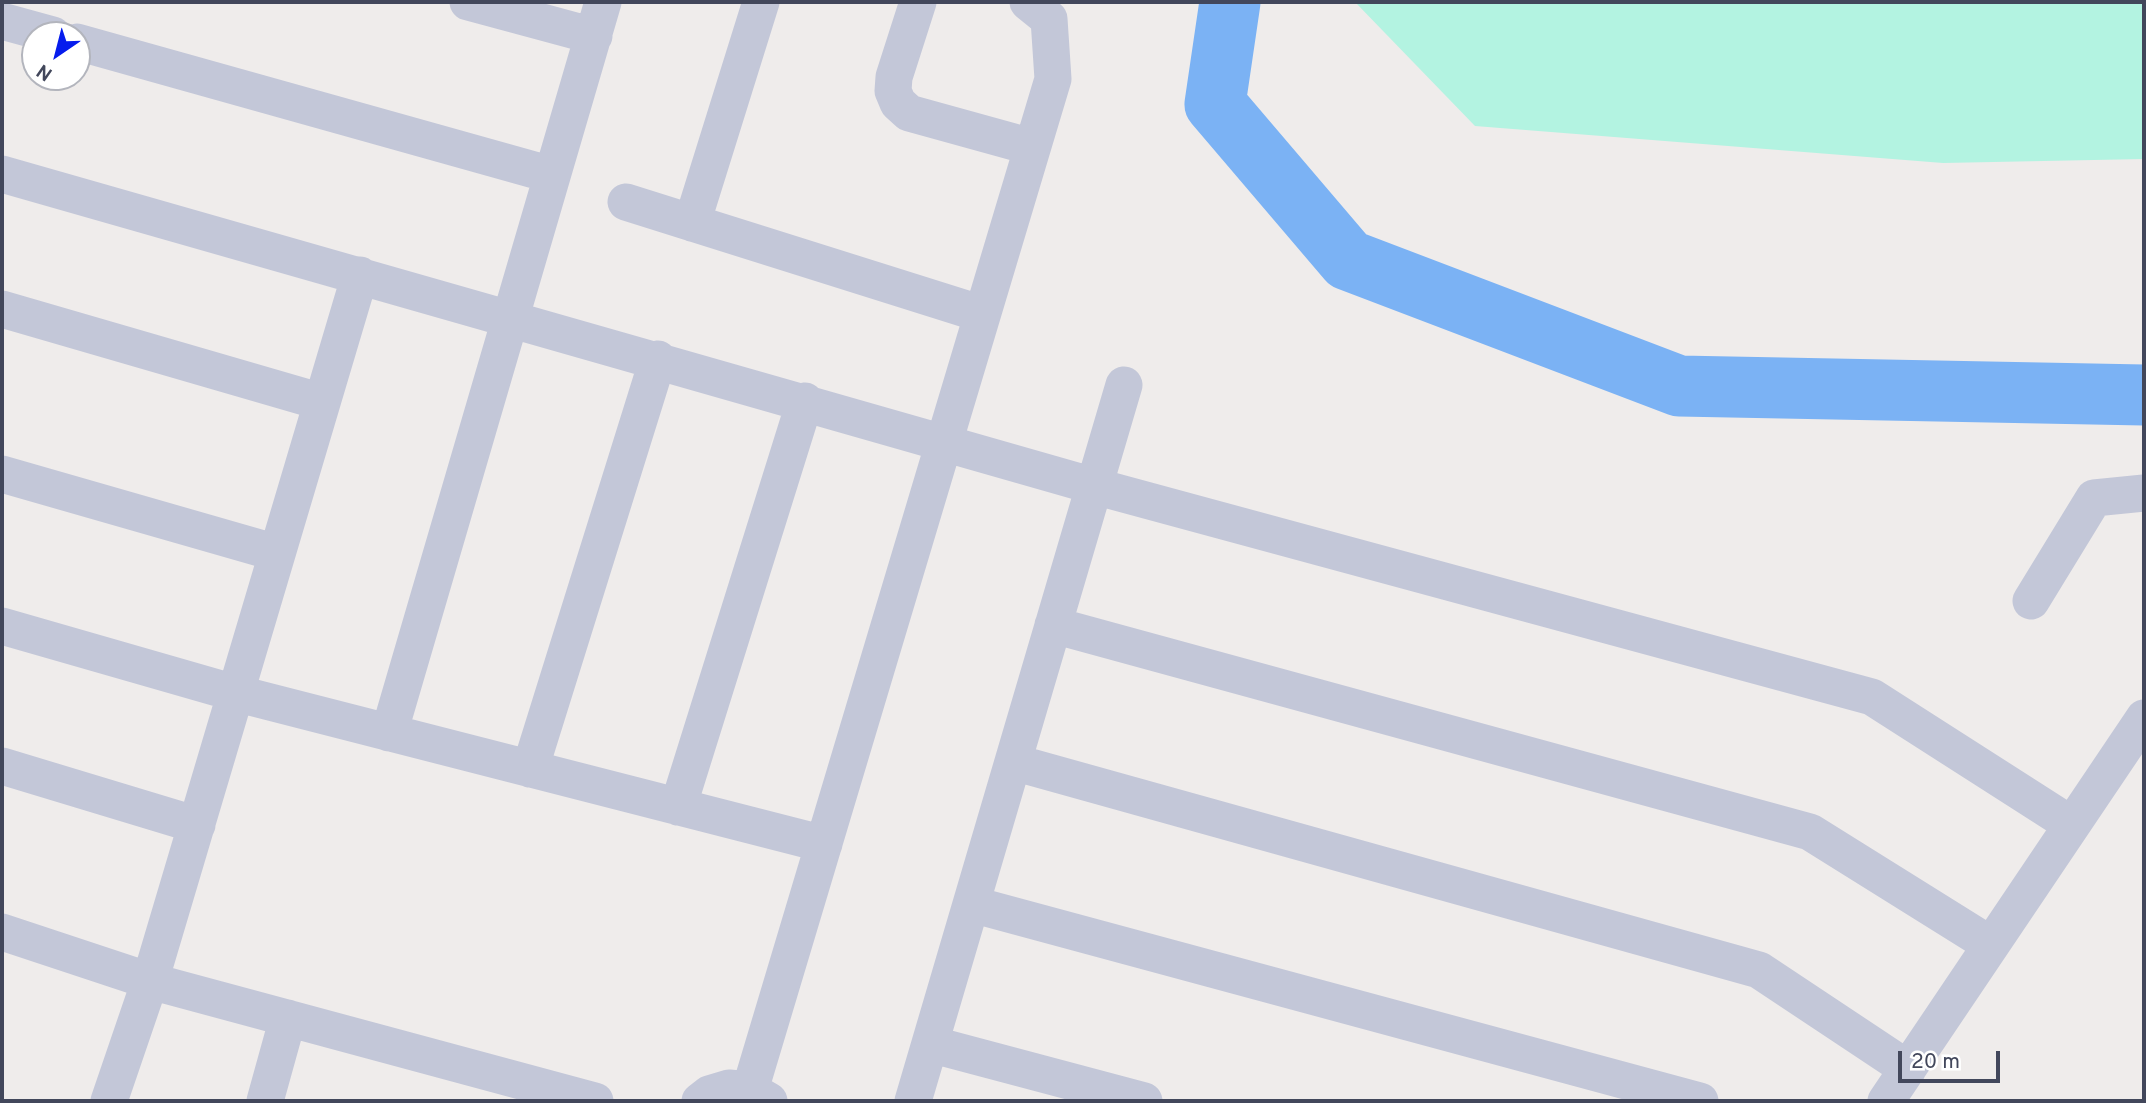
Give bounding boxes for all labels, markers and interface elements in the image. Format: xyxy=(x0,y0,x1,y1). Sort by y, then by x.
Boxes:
north arrow xyxy=(21,21,91,91)
text: N xyxy=(33,58,58,85)
scale bar xyxy=(1901,1036,2002,1080)
text: 20 m xyxy=(1911,1049,1960,1076)

